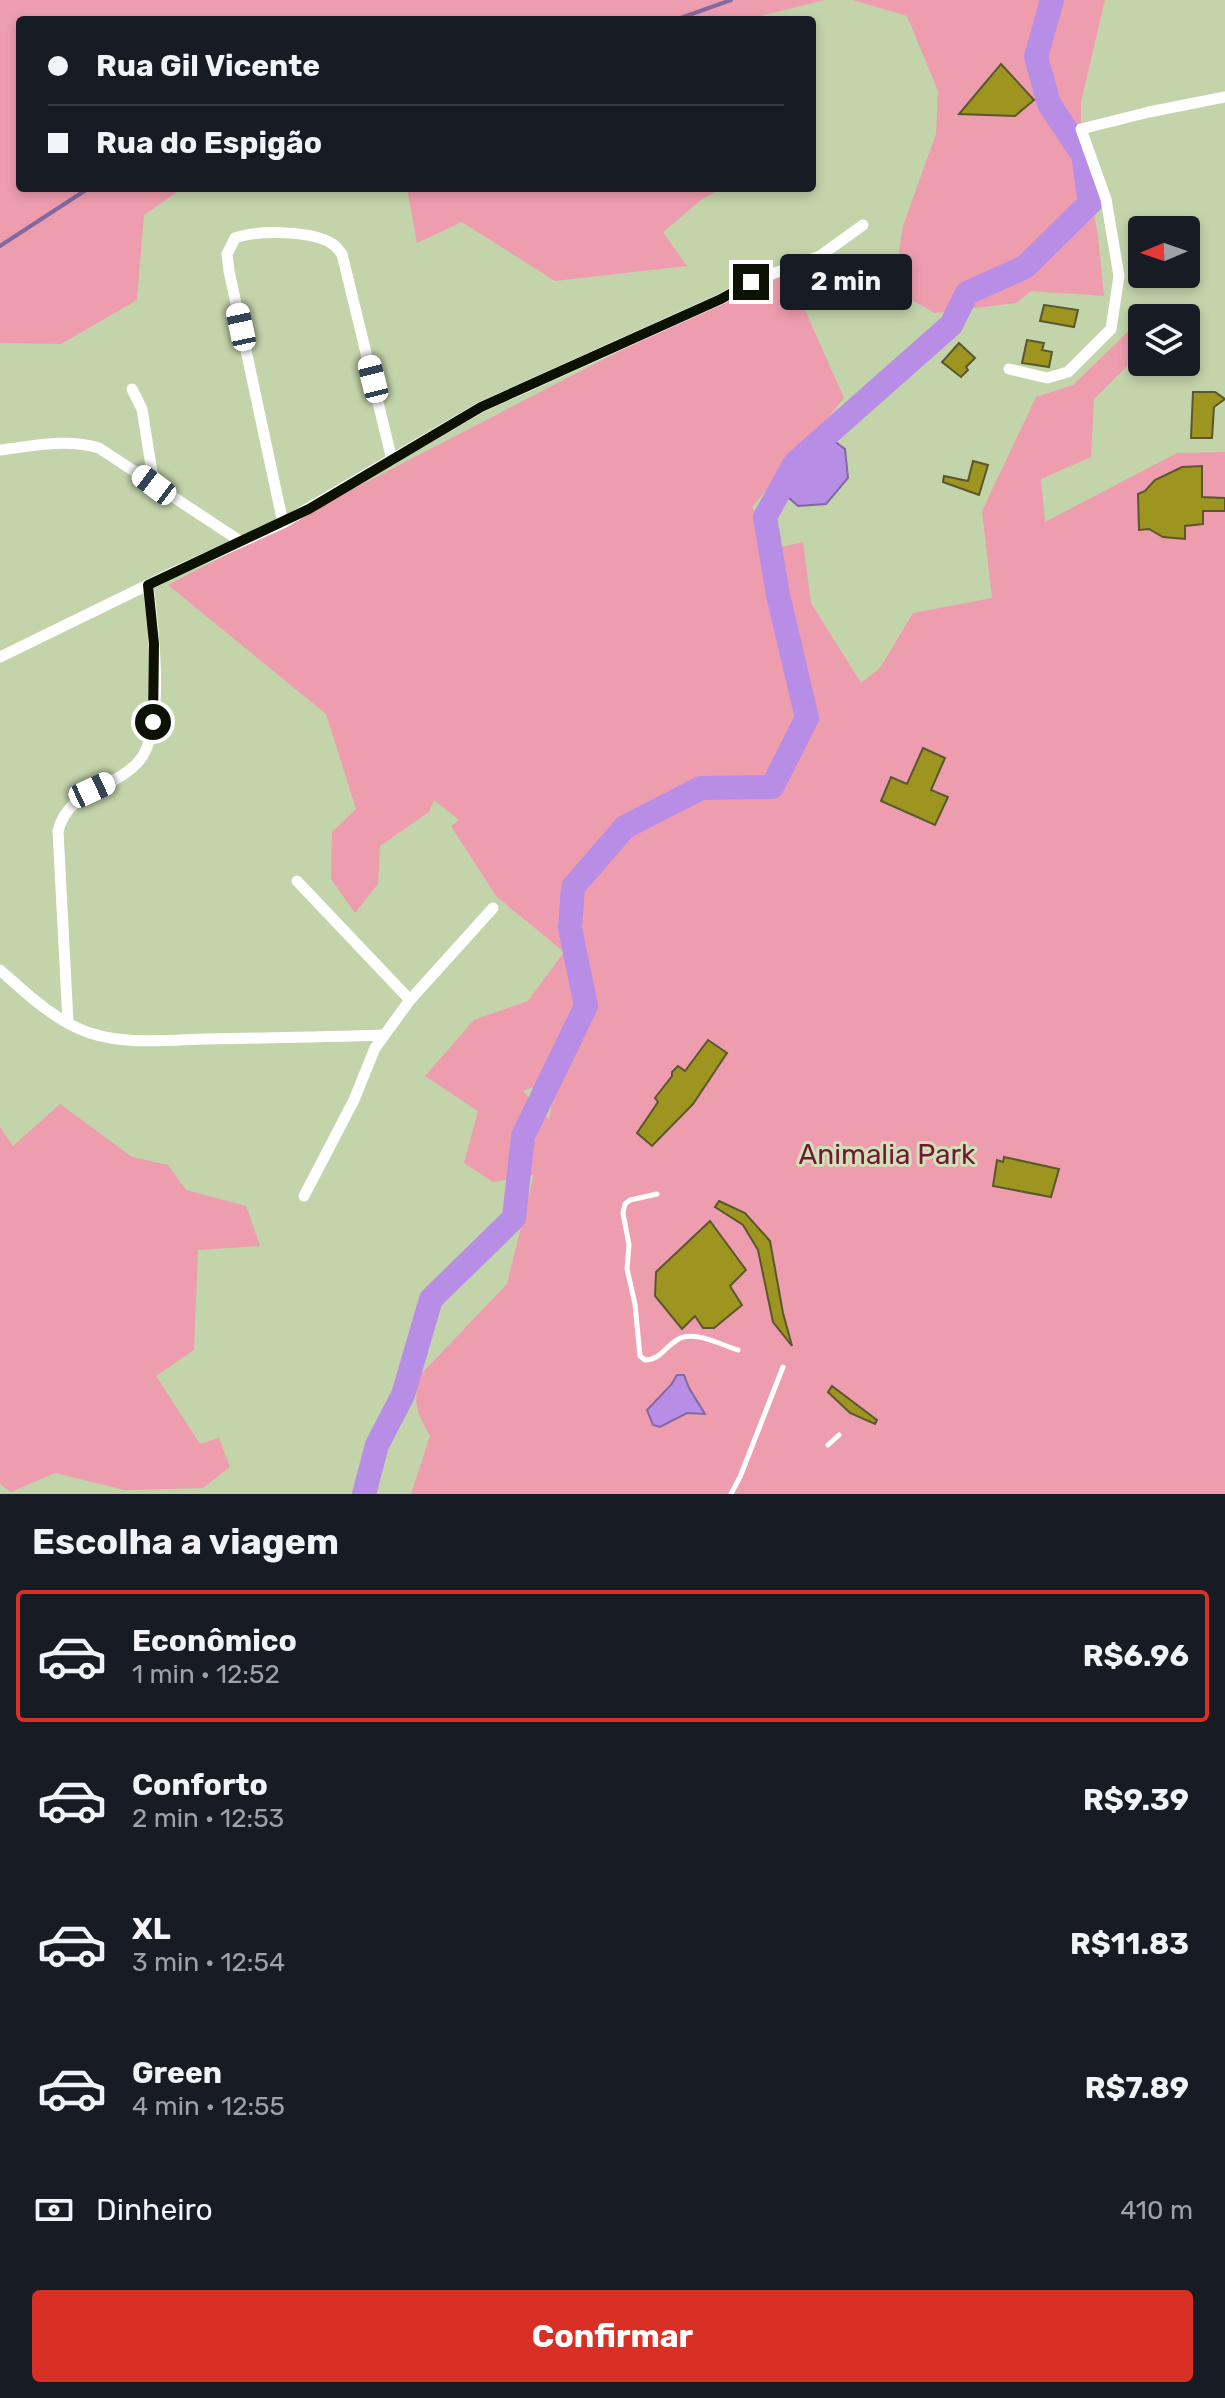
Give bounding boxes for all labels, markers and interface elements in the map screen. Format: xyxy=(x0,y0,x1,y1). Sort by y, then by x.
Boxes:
text: Rua Gil Vicente xyxy=(96,48,320,84)
text: Rua do Espigão xyxy=(96,125,322,161)
north arrow xyxy=(1128,216,1200,288)
map controls xyxy=(1128,216,1200,376)
callout: 2 min xyxy=(779,254,911,310)
route end xyxy=(733,264,769,300)
text: 2 min xyxy=(811,266,881,297)
car xyxy=(224,301,258,353)
button: layers xyxy=(1128,304,1200,376)
car xyxy=(356,353,390,405)
car xyxy=(128,461,180,509)
route start xyxy=(135,704,171,740)
car xyxy=(65,769,119,811)
park label: Animalia Park xyxy=(799,1138,976,1171)
text: Escolha a viagem xyxy=(32,1520,339,1563)
icon: car xyxy=(36,1620,108,1692)
text: Econômico xyxy=(132,1623,297,1659)
text: R$6.96 xyxy=(1083,1638,1189,1674)
text: 1 min · 12:52 xyxy=(132,1659,280,1690)
icon: car xyxy=(36,1764,108,1836)
text: Conforto xyxy=(132,1767,268,1803)
text: R$9.39 xyxy=(1083,1782,1189,1818)
text: 2 min · 12:53 xyxy=(132,1803,284,1834)
icon: car xyxy=(36,1908,108,1980)
text: XL xyxy=(132,1911,171,1947)
text: R$11.83 xyxy=(1070,1926,1189,1962)
text: 3 min · 12:54 xyxy=(132,1947,285,1978)
icon: car xyxy=(36,2052,108,2124)
text: Green xyxy=(132,2055,222,2091)
text: R$7.89 xyxy=(1085,2070,1189,2106)
text: 4 min · 12:55 xyxy=(132,2091,285,2122)
icon: cash xyxy=(32,2188,76,2232)
text: Dinheiro xyxy=(96,2192,213,2228)
text: 410 m xyxy=(1120,2195,1193,2226)
button: Confirmar xyxy=(32,2290,1193,2382)

